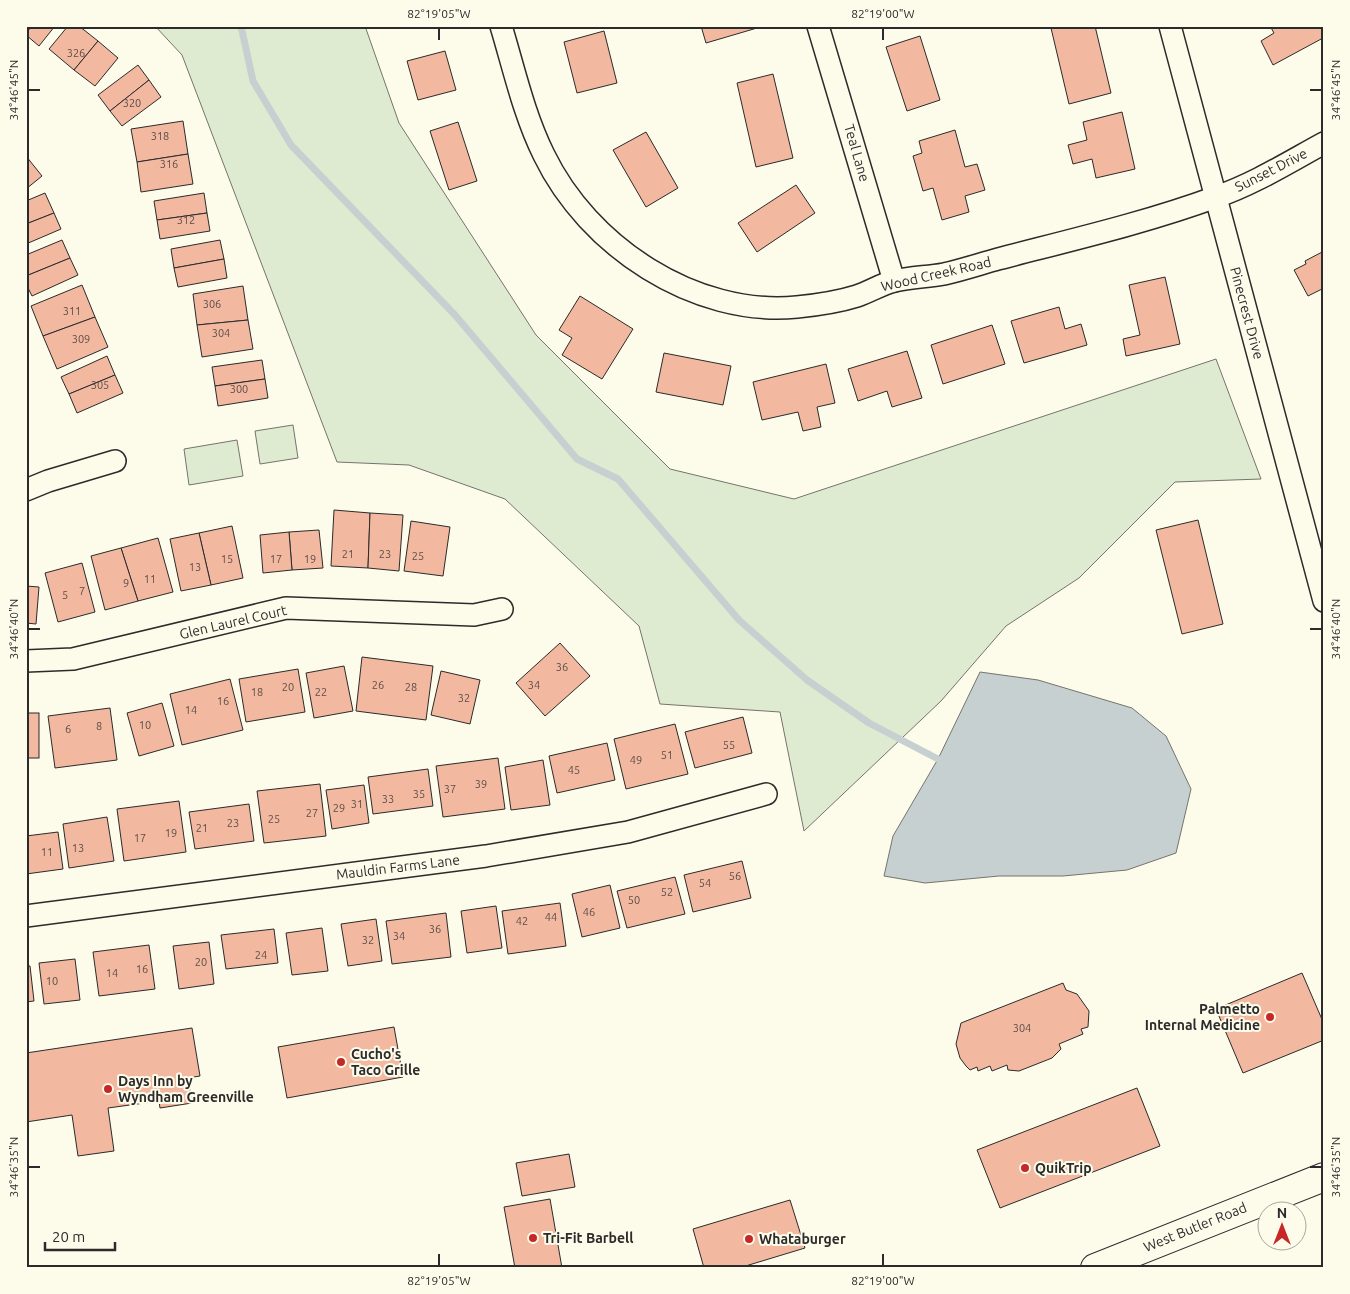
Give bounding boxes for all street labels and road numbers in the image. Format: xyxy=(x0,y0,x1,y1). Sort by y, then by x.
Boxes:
street label: Teal Lane xyxy=(841,122,873,184)
street label: Sunset Drive xyxy=(1232,145,1310,195)
street label: Wood Creek Road xyxy=(879,254,993,294)
street label: Pinecrest Drive xyxy=(1227,265,1267,361)
street label: Glen Laurel Court xyxy=(178,602,289,642)
street label: Mauldin Farms Lane xyxy=(335,851,461,883)
street label: West Butler Road xyxy=(1141,1199,1249,1255)

